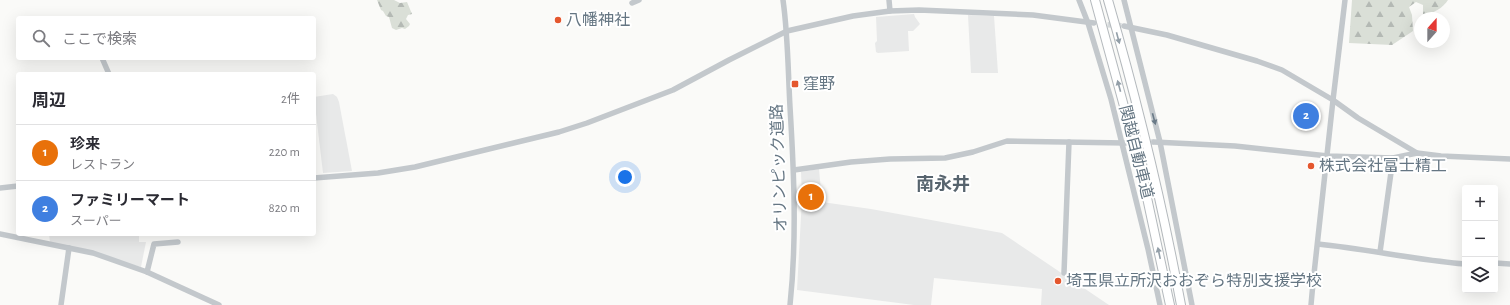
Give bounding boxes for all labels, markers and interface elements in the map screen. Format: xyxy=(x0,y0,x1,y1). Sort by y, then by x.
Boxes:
place label: 八幡神社 xyxy=(566,11,630,28)
north arrow xyxy=(1414,12,1450,48)
marker: 八幡神社 xyxy=(553,15,563,25)
search box xyxy=(16,16,316,60)
icon: search xyxy=(30,27,52,49)
one-way arrow xyxy=(1116,31,1122,44)
text: ここで検索 xyxy=(62,32,137,47)
place label: 窪野 xyxy=(803,75,835,92)
marker: 窪野 xyxy=(790,79,800,89)
one-way arrow xyxy=(1116,80,1122,92)
text: 周辺 xyxy=(32,92,66,109)
text: 2件 xyxy=(281,93,300,106)
pin: 2 xyxy=(1293,101,1319,131)
street label: 関越自動車道 xyxy=(1117,103,1156,201)
street label: オリンピック道路 xyxy=(768,104,789,232)
one-way arrow xyxy=(1152,113,1158,125)
text: 珍来 xyxy=(70,137,100,152)
text: 1 xyxy=(43,146,47,159)
text: 220 m xyxy=(269,146,300,159)
place label: 株式会社富士精工 xyxy=(1319,157,1447,174)
text: レストラン xyxy=(70,159,135,172)
marker: 株式会社富士精工 xyxy=(1306,161,1316,171)
your location xyxy=(615,167,635,187)
district label: 南永井 xyxy=(916,174,970,194)
pin: 1 xyxy=(798,182,824,212)
map controls xyxy=(1462,185,1498,293)
button: + xyxy=(1462,185,1498,221)
text: ファミリーマート xyxy=(70,193,190,208)
text: 2 xyxy=(42,202,48,215)
text: 820 m xyxy=(269,202,300,215)
text: スーパー xyxy=(70,215,122,228)
button: − xyxy=(1462,221,1498,257)
one-way arrow xyxy=(1156,247,1162,259)
button: layers xyxy=(1462,257,1498,293)
place label: 埼玉県立所沢おおぞら特別支援学校 xyxy=(1066,272,1322,289)
marker: 埼玉県立所沢おおぞら特別支援学校 xyxy=(1053,276,1063,286)

